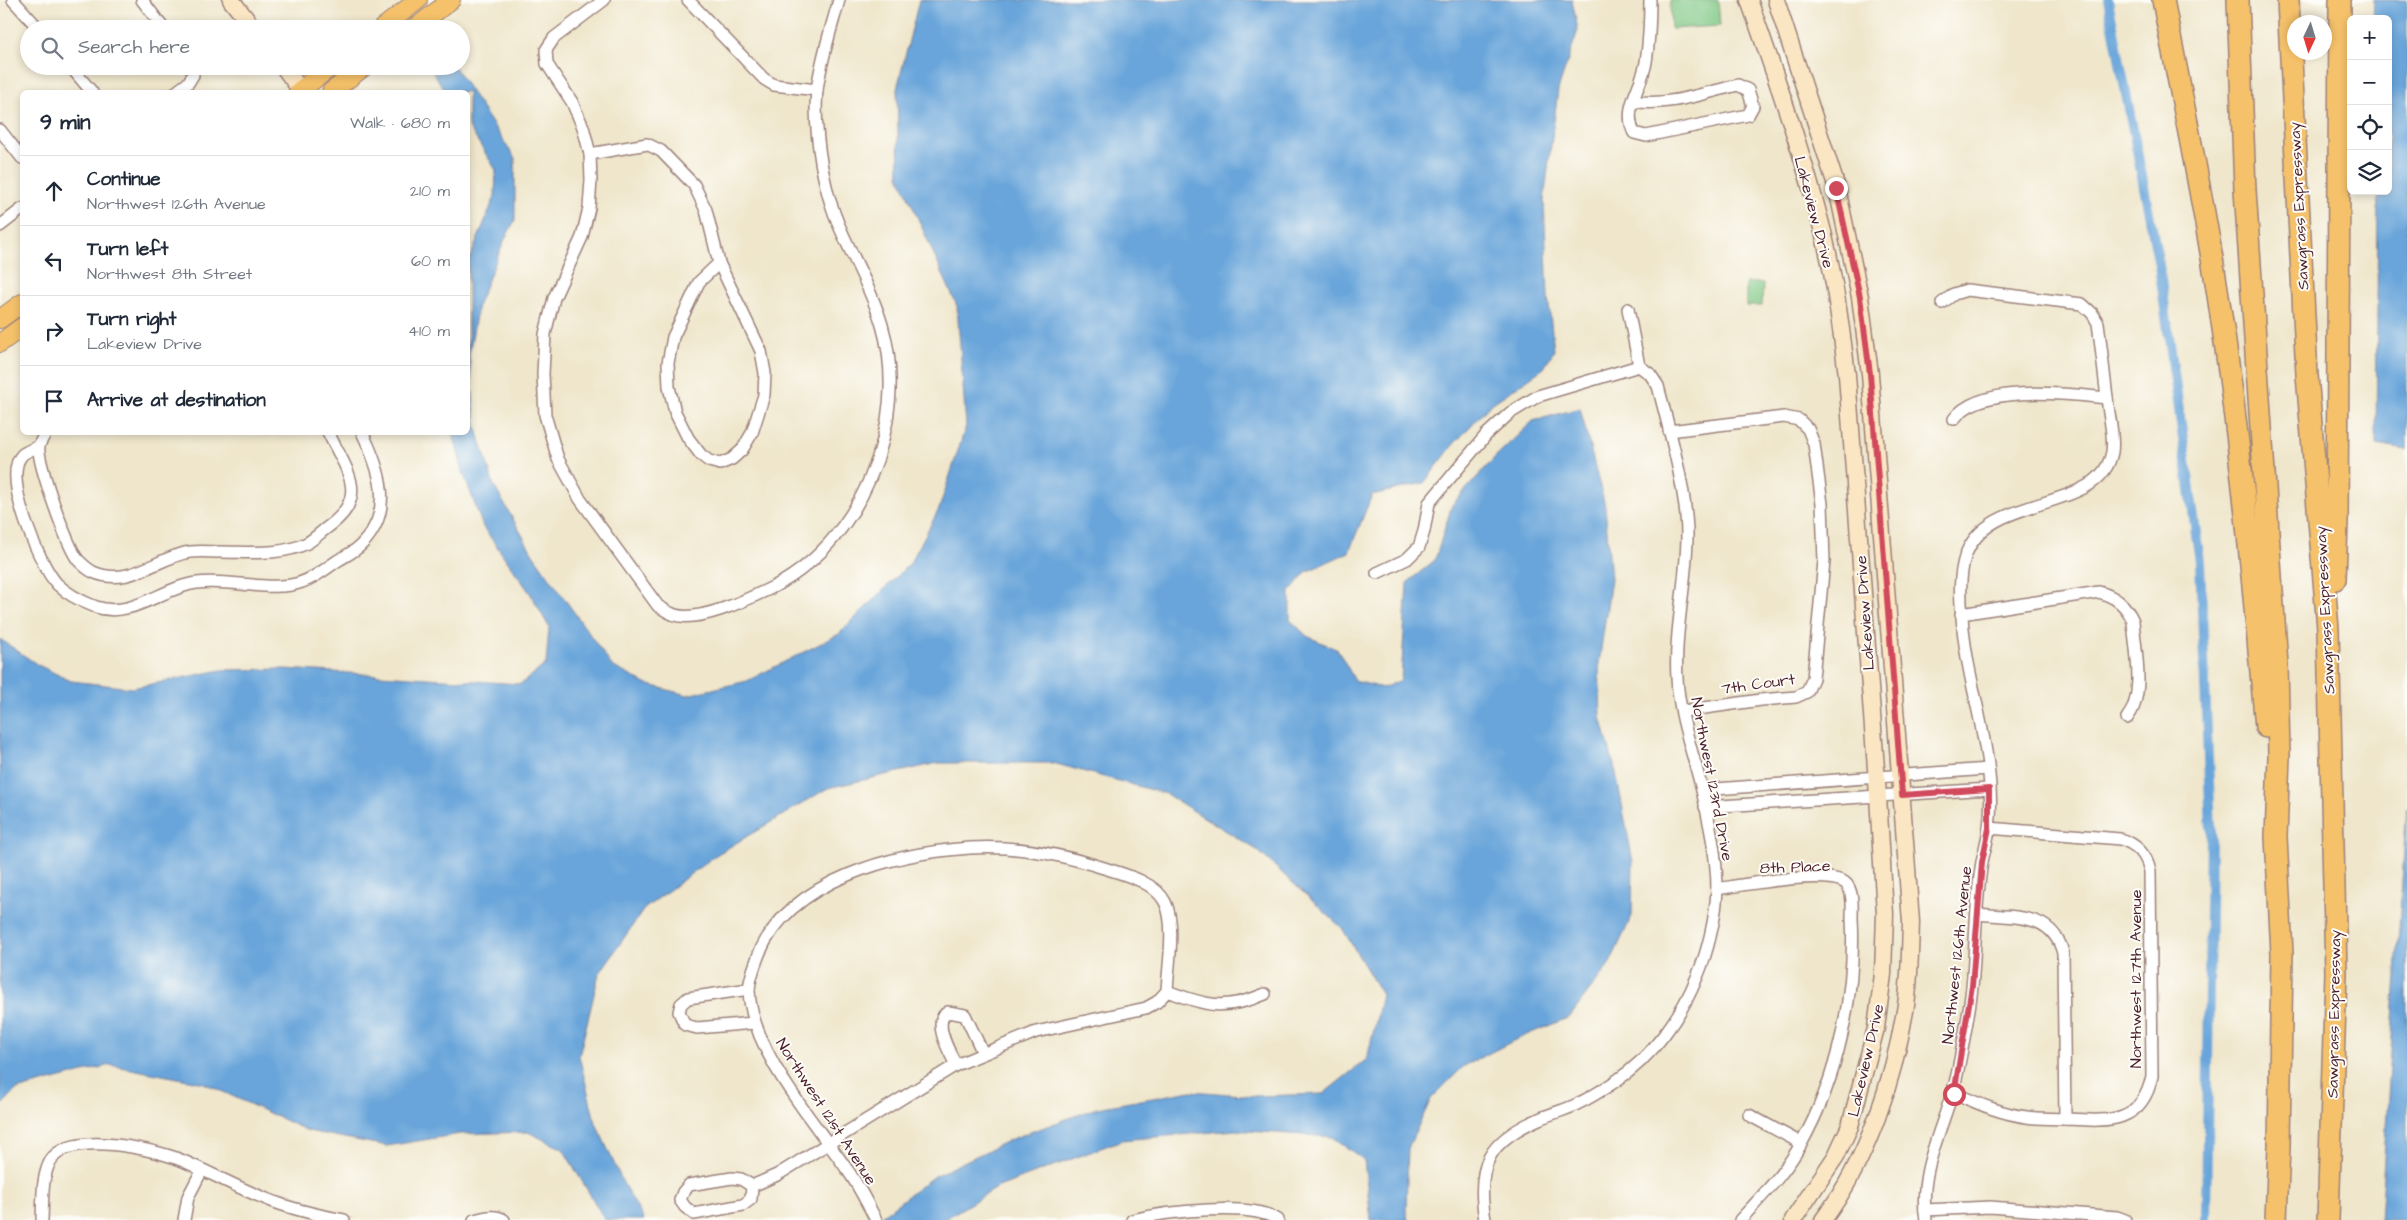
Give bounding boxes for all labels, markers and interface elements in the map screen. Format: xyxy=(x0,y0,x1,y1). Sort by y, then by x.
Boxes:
north arrow xyxy=(2287,15,2332,60)
map controls xyxy=(2347,15,2392,195)
button: + xyxy=(2347,15,2392,60)
search box xyxy=(20,20,470,75)
icon: search xyxy=(38,34,66,62)
text: Search here xyxy=(78,34,190,61)
button: − xyxy=(2347,60,2392,105)
button: locate xyxy=(2347,105,2392,150)
text: 9 min xyxy=(40,108,90,137)
text: Walk · 680 m xyxy=(350,112,450,134)
street label: Sawgrass Expressway xyxy=(2284,121,2315,291)
button: layers xyxy=(2347,150,2392,195)
street label: Lakeview Drive xyxy=(1789,154,1840,271)
text: Continue xyxy=(87,166,161,193)
icon: ahead xyxy=(40,177,68,205)
route end xyxy=(1825,177,1848,200)
text: 210 m xyxy=(410,180,450,202)
text: Northwest 126th Avenue xyxy=(87,193,266,215)
text: Turn left xyxy=(87,236,168,263)
icon: left xyxy=(40,247,68,275)
text: 60 m xyxy=(411,250,450,272)
text: Northwest 8th Street xyxy=(87,263,252,285)
text: Turn right xyxy=(87,306,176,333)
icon: right xyxy=(40,317,68,345)
text: 410 m xyxy=(408,320,450,342)
text: Lakeview Drive xyxy=(87,333,202,355)
icon: arrive xyxy=(40,387,68,415)
text: Arrive at destination xyxy=(87,387,266,414)
street label: Sawgrass Expressway xyxy=(2310,525,2341,695)
street label: Lakeview Drive xyxy=(1850,554,1880,671)
street label: 7th Court xyxy=(1720,668,1797,700)
street label: Northwest 123rd Drive xyxy=(1685,696,1739,863)
street label: 8th Place xyxy=(1759,855,1831,879)
street label: Northwest 126th Avenue xyxy=(1937,865,1977,1045)
street label: Northwest 127th Avenue xyxy=(2125,889,2147,1068)
street label: Sawgrass Expressway xyxy=(2322,929,2347,1098)
street label: Lakeview Drive xyxy=(1842,1001,1890,1119)
street label: Northwest 121st Avenue xyxy=(770,1034,882,1189)
route start xyxy=(1943,1083,1966,1106)

